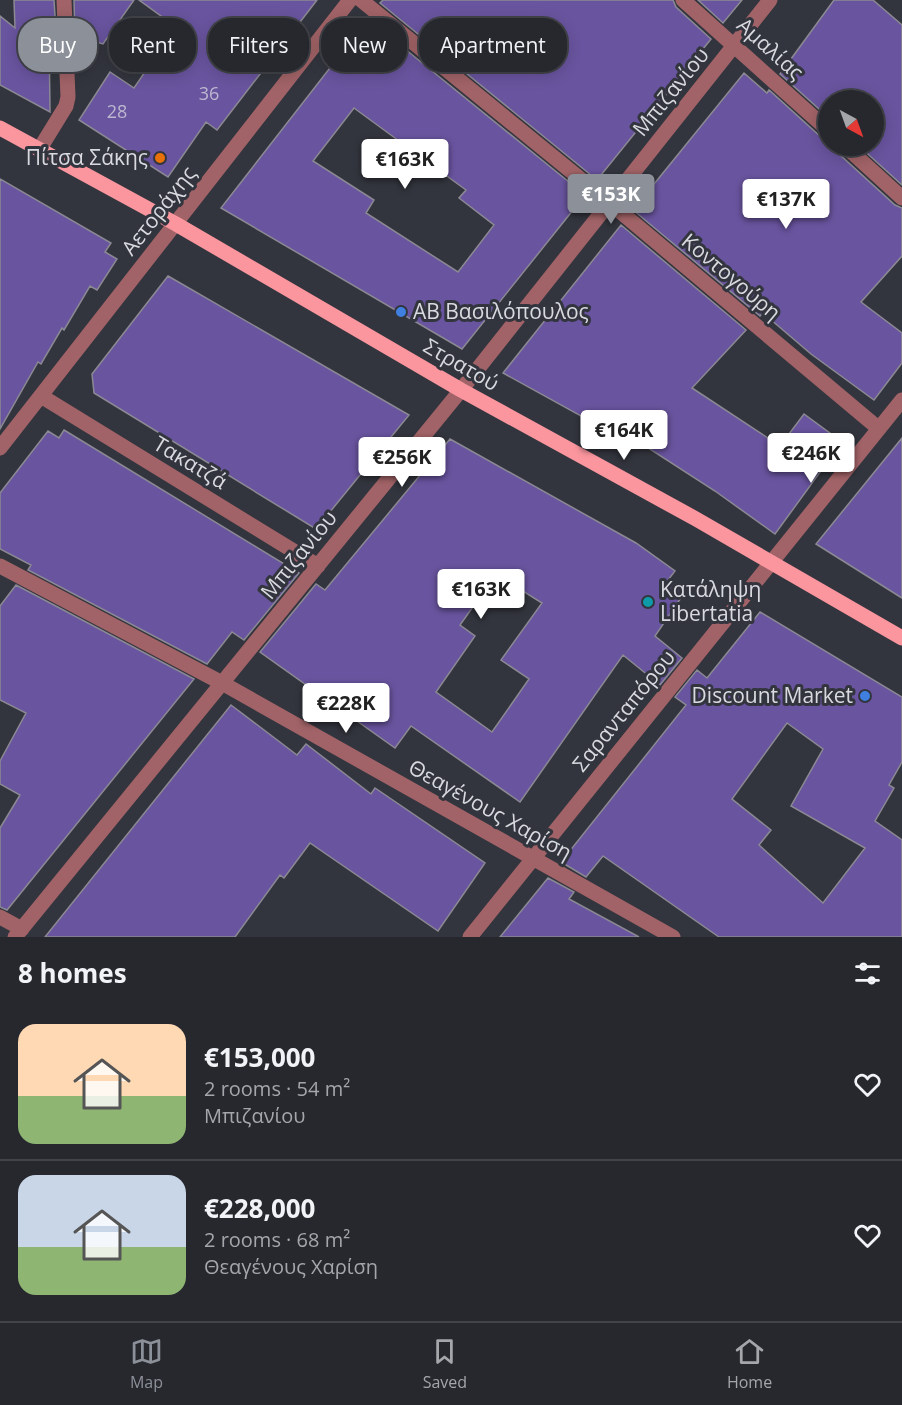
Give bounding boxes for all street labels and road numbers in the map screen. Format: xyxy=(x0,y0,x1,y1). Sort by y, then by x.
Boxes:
street label: Αμαλίας xyxy=(731,11,810,86)
street label: Μπιζανίου xyxy=(626,41,715,142)
street label: Αετοράχης xyxy=(115,160,202,261)
street label: Κοντογούρη xyxy=(676,227,787,326)
street label: Στρατού xyxy=(419,331,504,397)
street label: Τακατζά xyxy=(149,429,233,495)
street label: Μπιζανίου xyxy=(254,504,343,605)
street label: Σαρανταπόρου xyxy=(566,644,681,777)
street label: Θεαγένους Χαρίση xyxy=(404,753,577,866)

